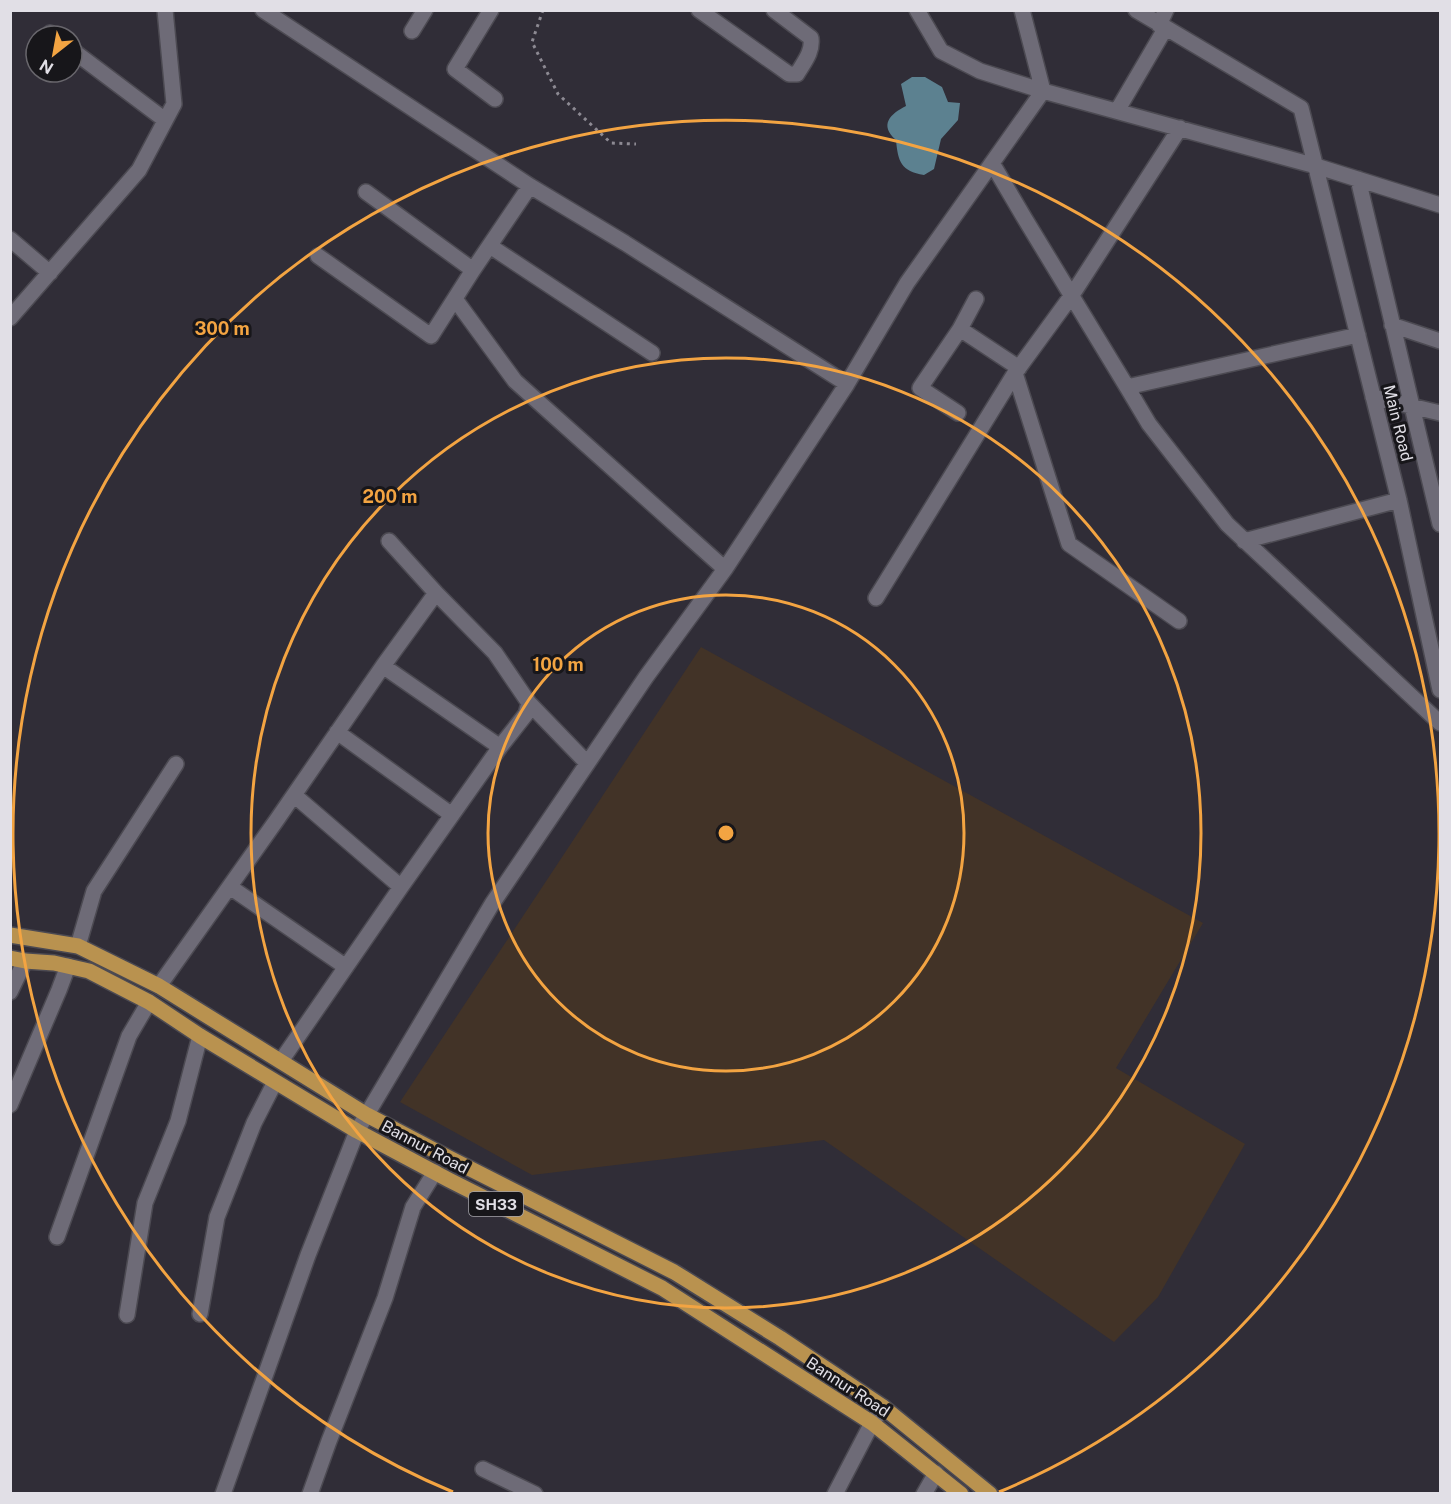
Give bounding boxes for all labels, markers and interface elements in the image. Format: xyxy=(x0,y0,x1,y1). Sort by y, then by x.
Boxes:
north arrow xyxy=(24,24,84,84)
text: N xyxy=(36,55,57,78)
text: 300 m xyxy=(194,318,250,339)
street label: Main Road xyxy=(1379,383,1417,463)
text: 200 m xyxy=(363,486,417,507)
text: 100 m xyxy=(532,654,584,675)
centre of rings xyxy=(716,823,736,843)
street label: Bannur Road xyxy=(378,1116,472,1178)
road number: SH33 xyxy=(469,1192,523,1216)
street label: Bannur Road xyxy=(803,1353,893,1421)

